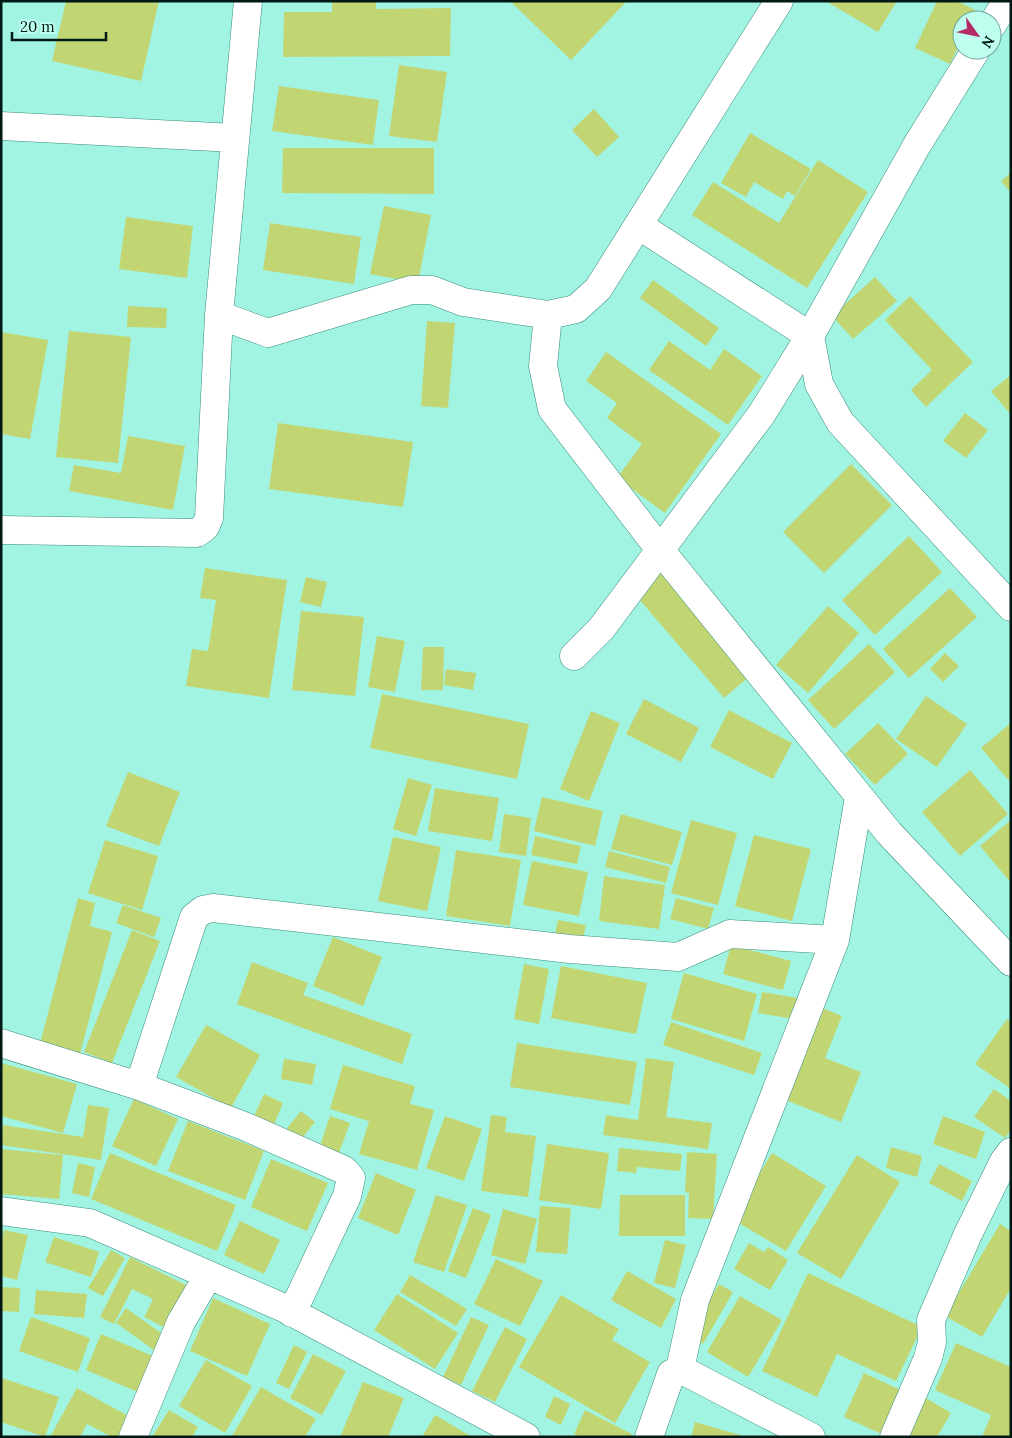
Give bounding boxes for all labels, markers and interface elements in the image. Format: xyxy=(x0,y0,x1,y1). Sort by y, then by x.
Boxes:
scale bar xyxy=(12,10,106,42)
north arrow xyxy=(952,10,1002,60)
text: 20 m xyxy=(20,17,55,36)
text: N xyxy=(977,33,998,52)

